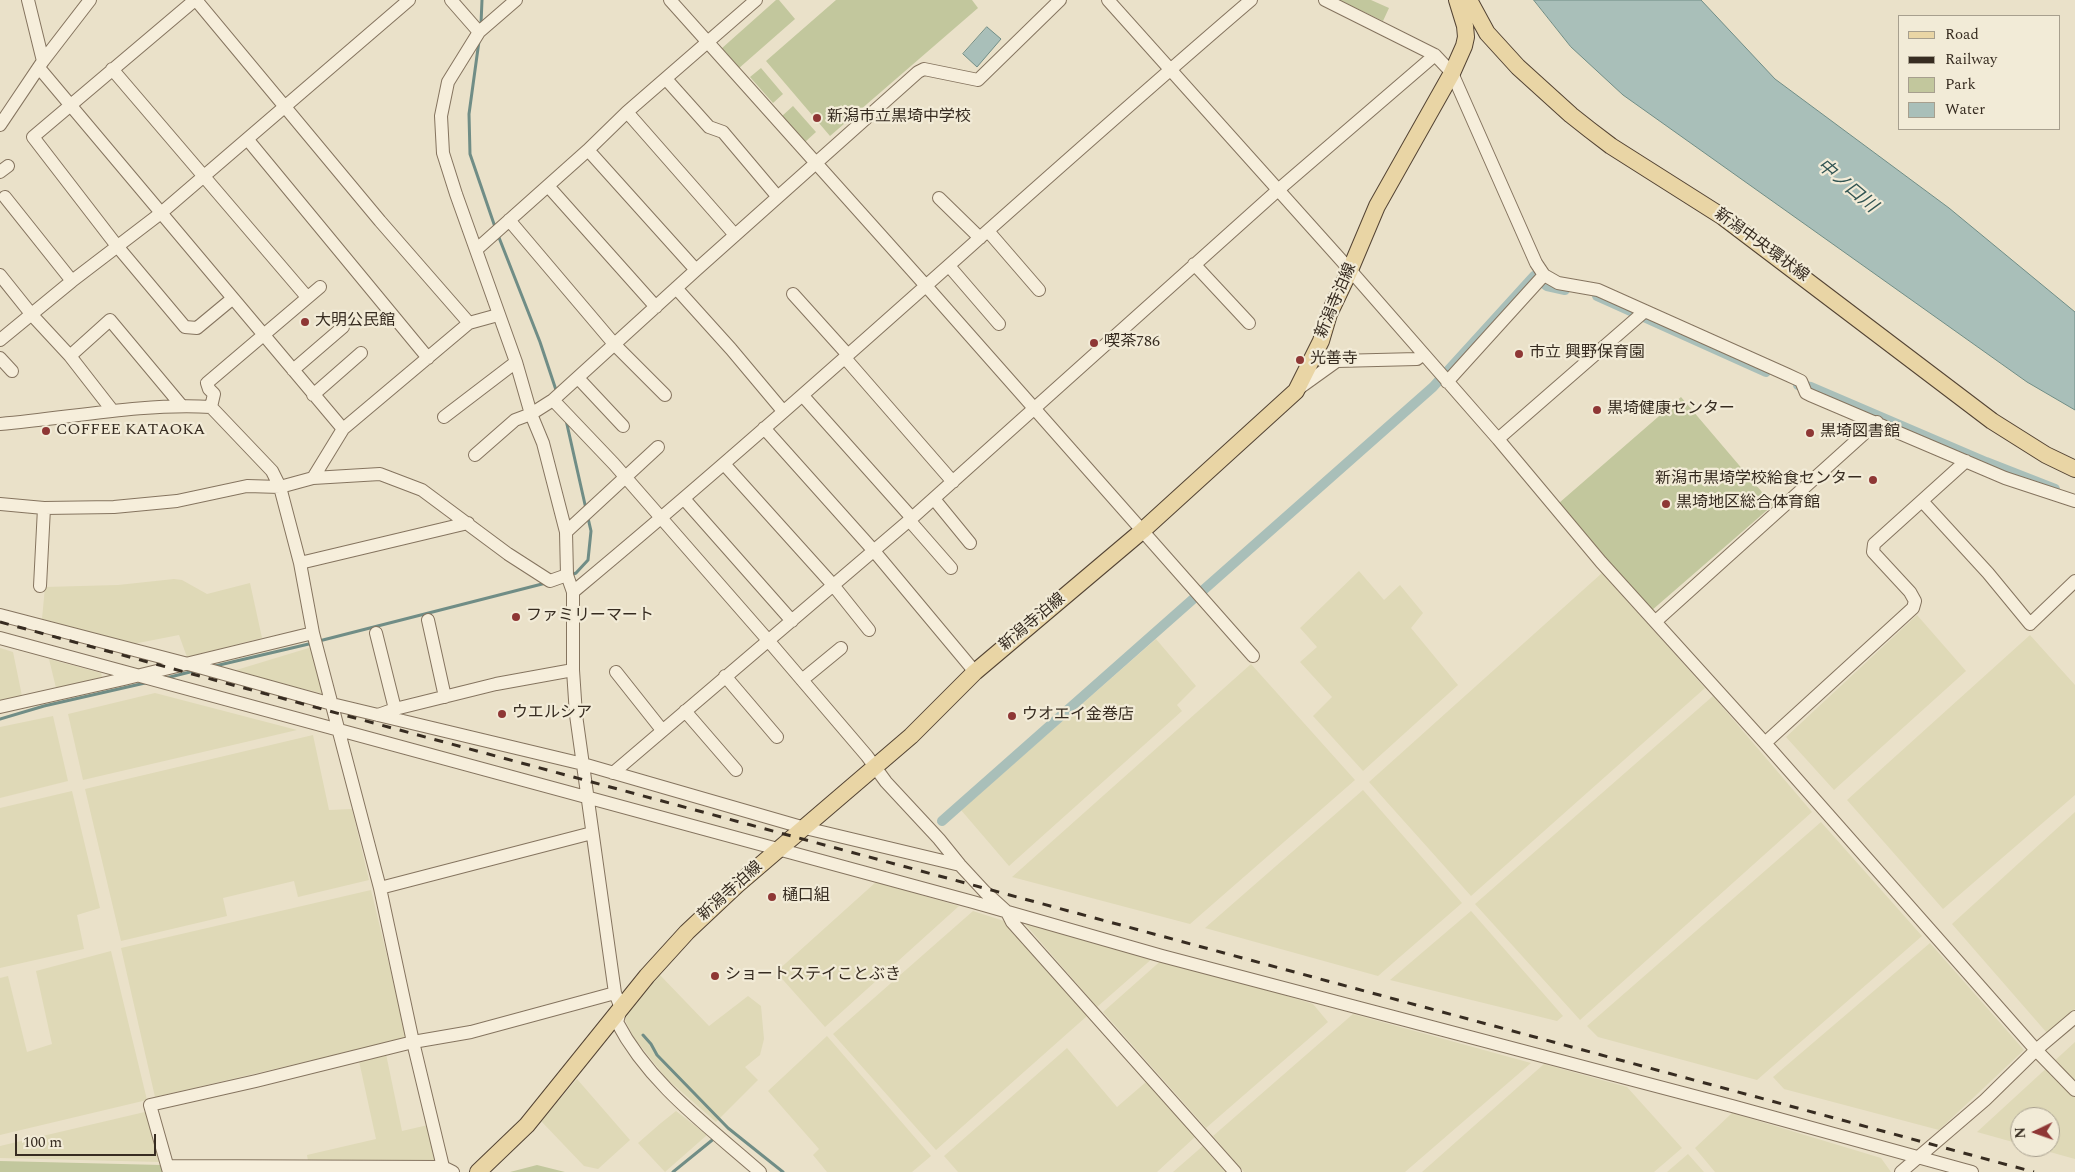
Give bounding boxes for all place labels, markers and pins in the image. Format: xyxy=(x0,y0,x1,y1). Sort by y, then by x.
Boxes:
place label: 新潟市立黒埼中学校 xyxy=(827,108,971,128)
marker: 新潟市立黒埼中学校 xyxy=(811,112,823,124)
place label: 大明公民館 xyxy=(315,312,395,332)
marker: 大明公民館 xyxy=(299,316,311,328)
place label: 喫茶786 xyxy=(1104,333,1160,353)
marker: 喫茶786 xyxy=(1088,337,1100,349)
place label: 市立 興野保育園 xyxy=(1529,344,1645,364)
marker: 市立 興野保育園 xyxy=(1513,348,1525,360)
place label: 光善寺 xyxy=(1310,350,1358,370)
marker: 光善寺 xyxy=(1294,354,1306,366)
place label: 黒埼健康センター xyxy=(1607,400,1735,420)
marker: 黒埼健康センター xyxy=(1591,404,1603,416)
place label: COFFEE KATAOKA xyxy=(56,421,205,441)
place label: 黒埼図書館 xyxy=(1820,423,1900,443)
marker: COFFEE KATAOKA xyxy=(40,425,52,437)
marker: 黒埼図書館 xyxy=(1804,427,1816,439)
place label: 新潟市黒埼学校給食センター xyxy=(1655,470,1863,490)
marker: 新潟市黒埼学校給食センター xyxy=(1867,474,1879,486)
place label: 黒埼地区総合体育館 xyxy=(1676,494,1820,514)
marker: 黒埼地区総合体育館 xyxy=(1660,498,1672,510)
place label: ファミリーマート xyxy=(526,607,654,627)
marker: ファミリーマート xyxy=(510,611,522,623)
place label: ウエルシア xyxy=(512,704,592,724)
place label: ウオエイ金巻店 xyxy=(1022,706,1134,726)
marker: ウエルシア xyxy=(496,708,508,720)
marker: ウオエイ金巻店 xyxy=(1006,710,1018,722)
place label: 樋口組 xyxy=(782,887,830,907)
marker: 樋口組 xyxy=(766,891,778,903)
place label: ショートステイことぶき xyxy=(725,966,901,986)
marker: ショートステイことぶき xyxy=(709,970,721,982)

